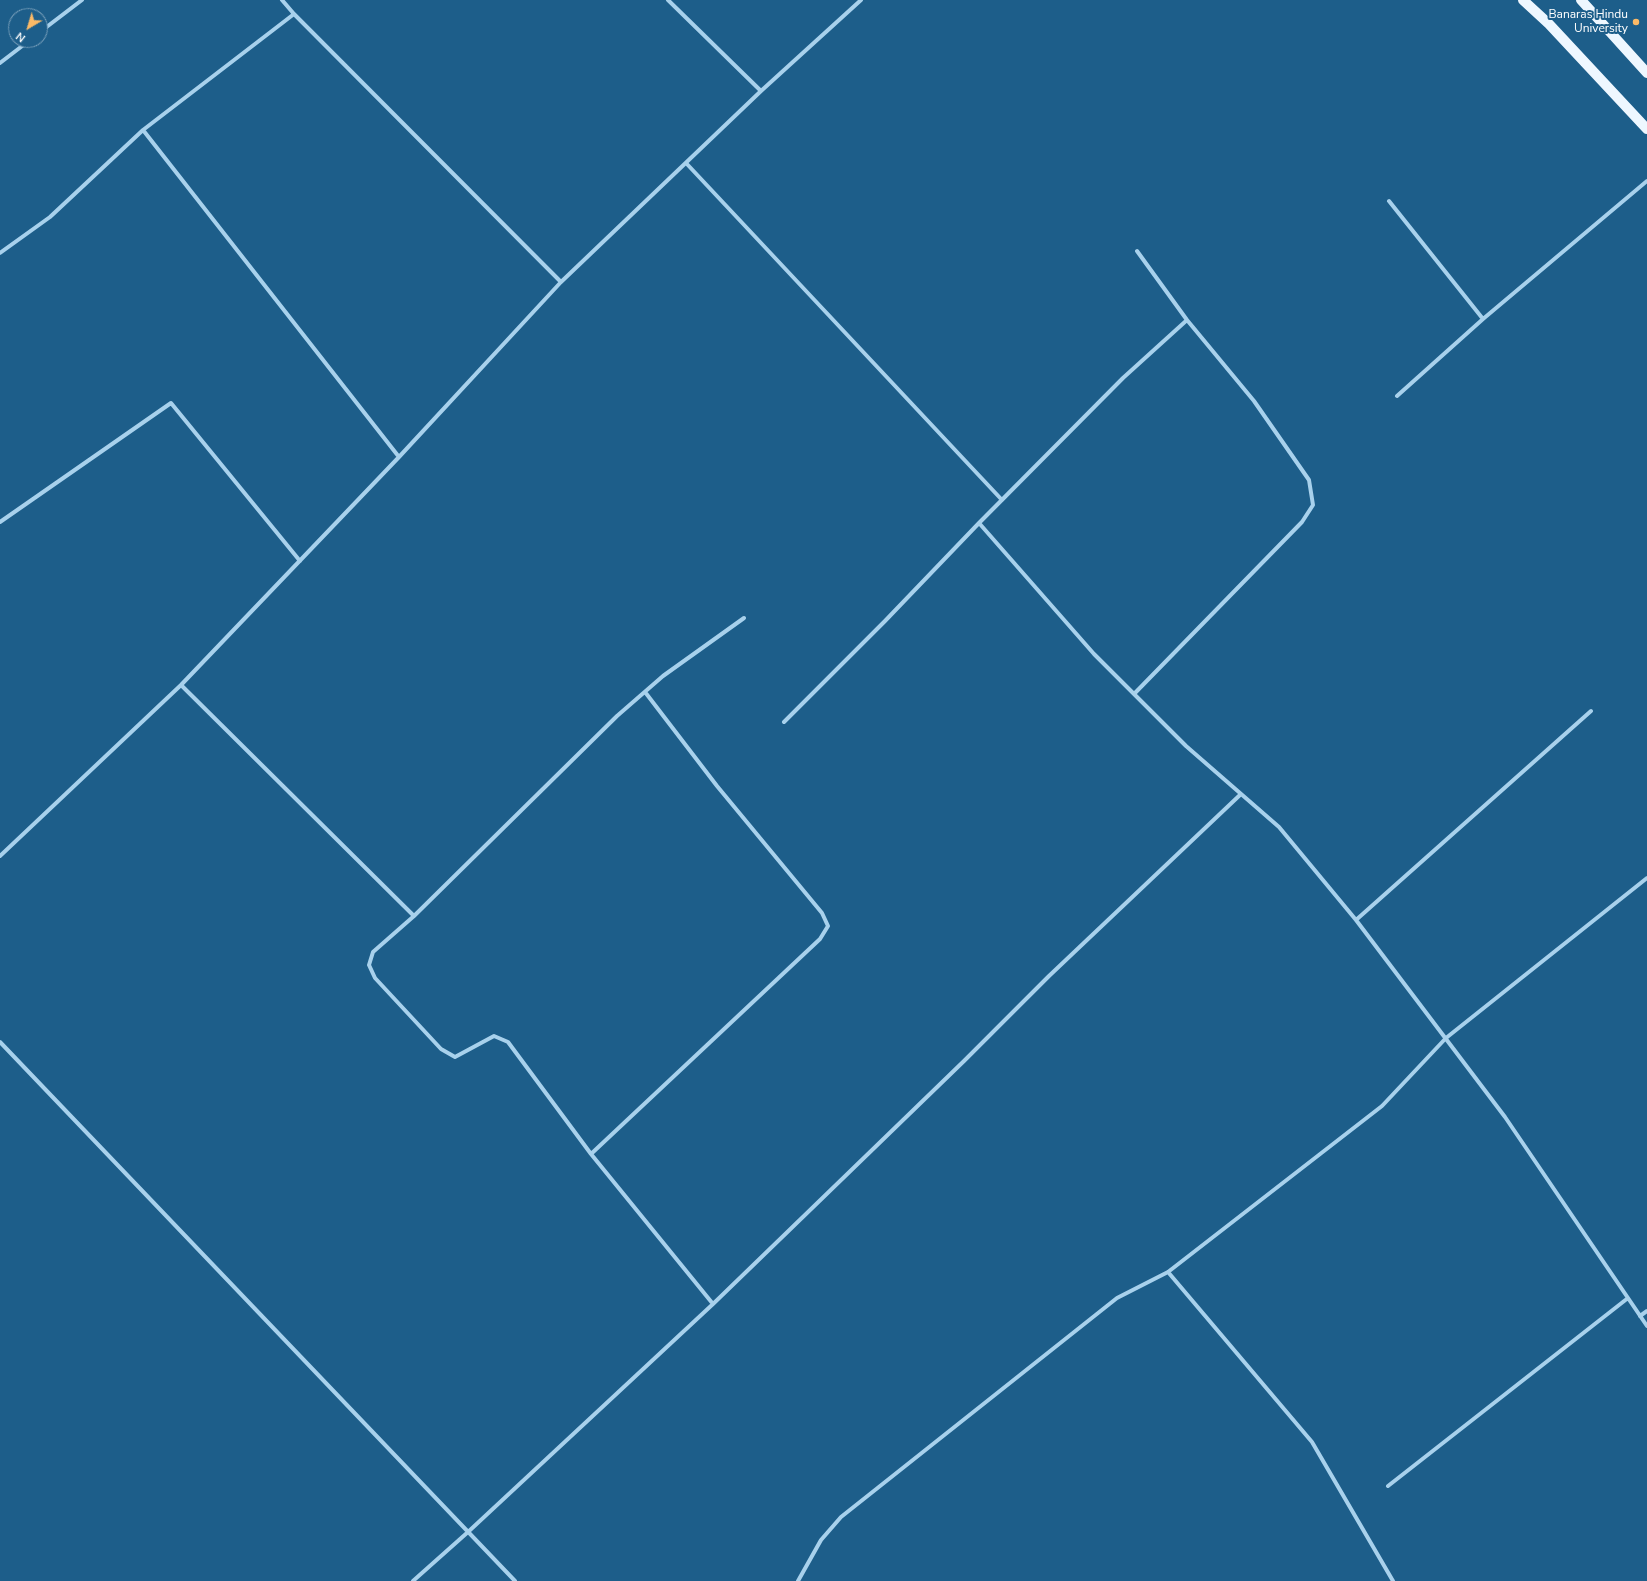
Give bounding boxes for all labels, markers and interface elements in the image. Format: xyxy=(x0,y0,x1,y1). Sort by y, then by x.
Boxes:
north arrow xyxy=(8,8,48,48)
place label: Banaras Hindu University xyxy=(1548,8,1628,36)
marker: Banaras Hindu University xyxy=(1631,17,1641,27)
text: N xyxy=(13,29,29,46)

